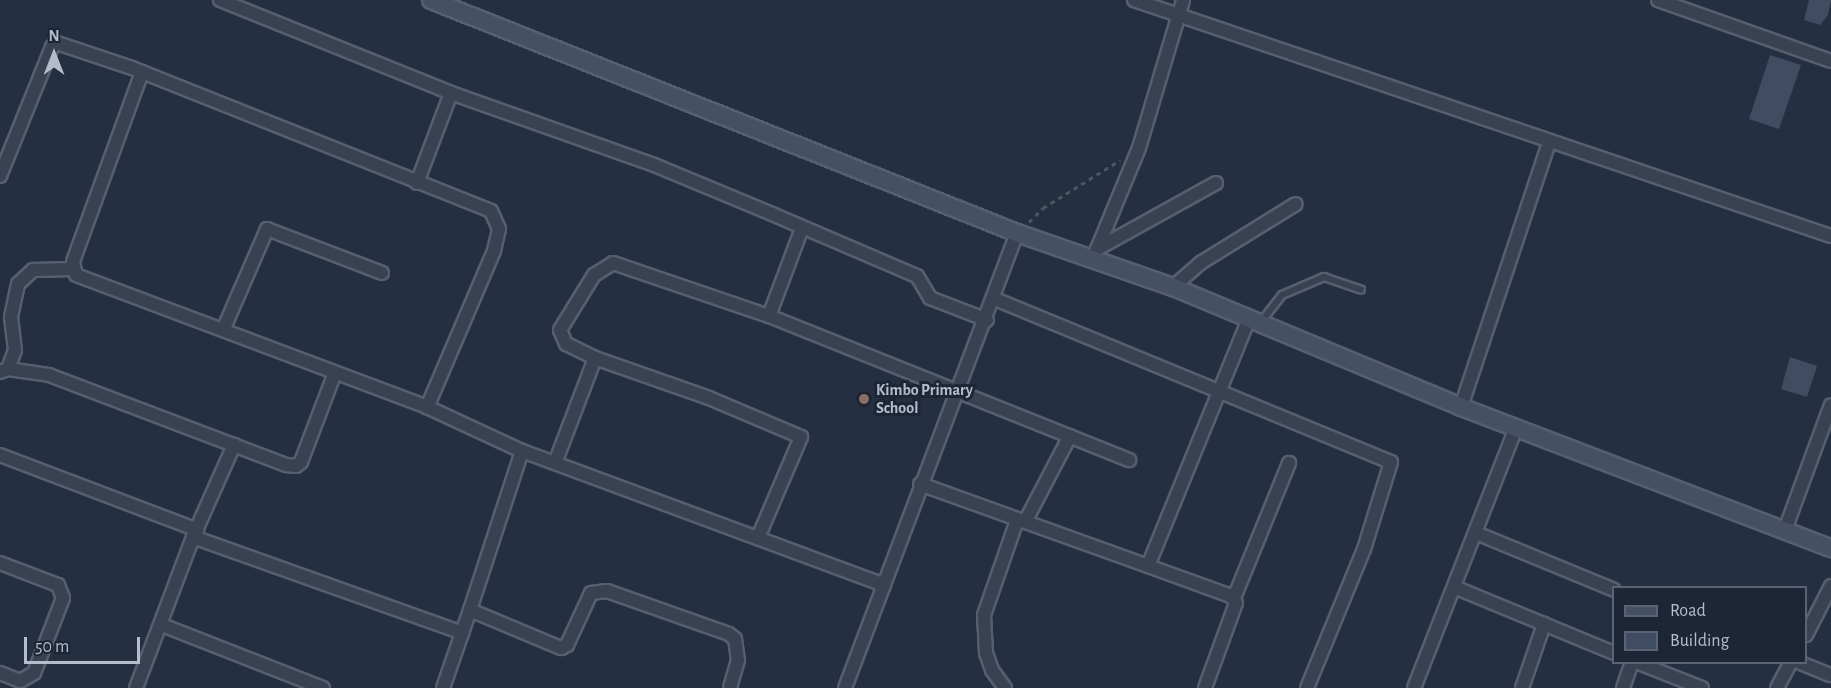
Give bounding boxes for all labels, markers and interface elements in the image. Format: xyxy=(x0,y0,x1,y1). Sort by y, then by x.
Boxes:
north arrow xyxy=(24,24,84,84)
text: N xyxy=(48,28,60,44)
place label: Kimbo Primary School xyxy=(876,380,973,418)
marker: Kimbo Primary School xyxy=(857,392,871,406)
legend xyxy=(1612,586,1807,664)
text: Road xyxy=(1670,602,1706,620)
scale bar xyxy=(27,625,142,663)
text: Building xyxy=(1670,632,1729,650)
text: 50 m xyxy=(35,638,69,656)

